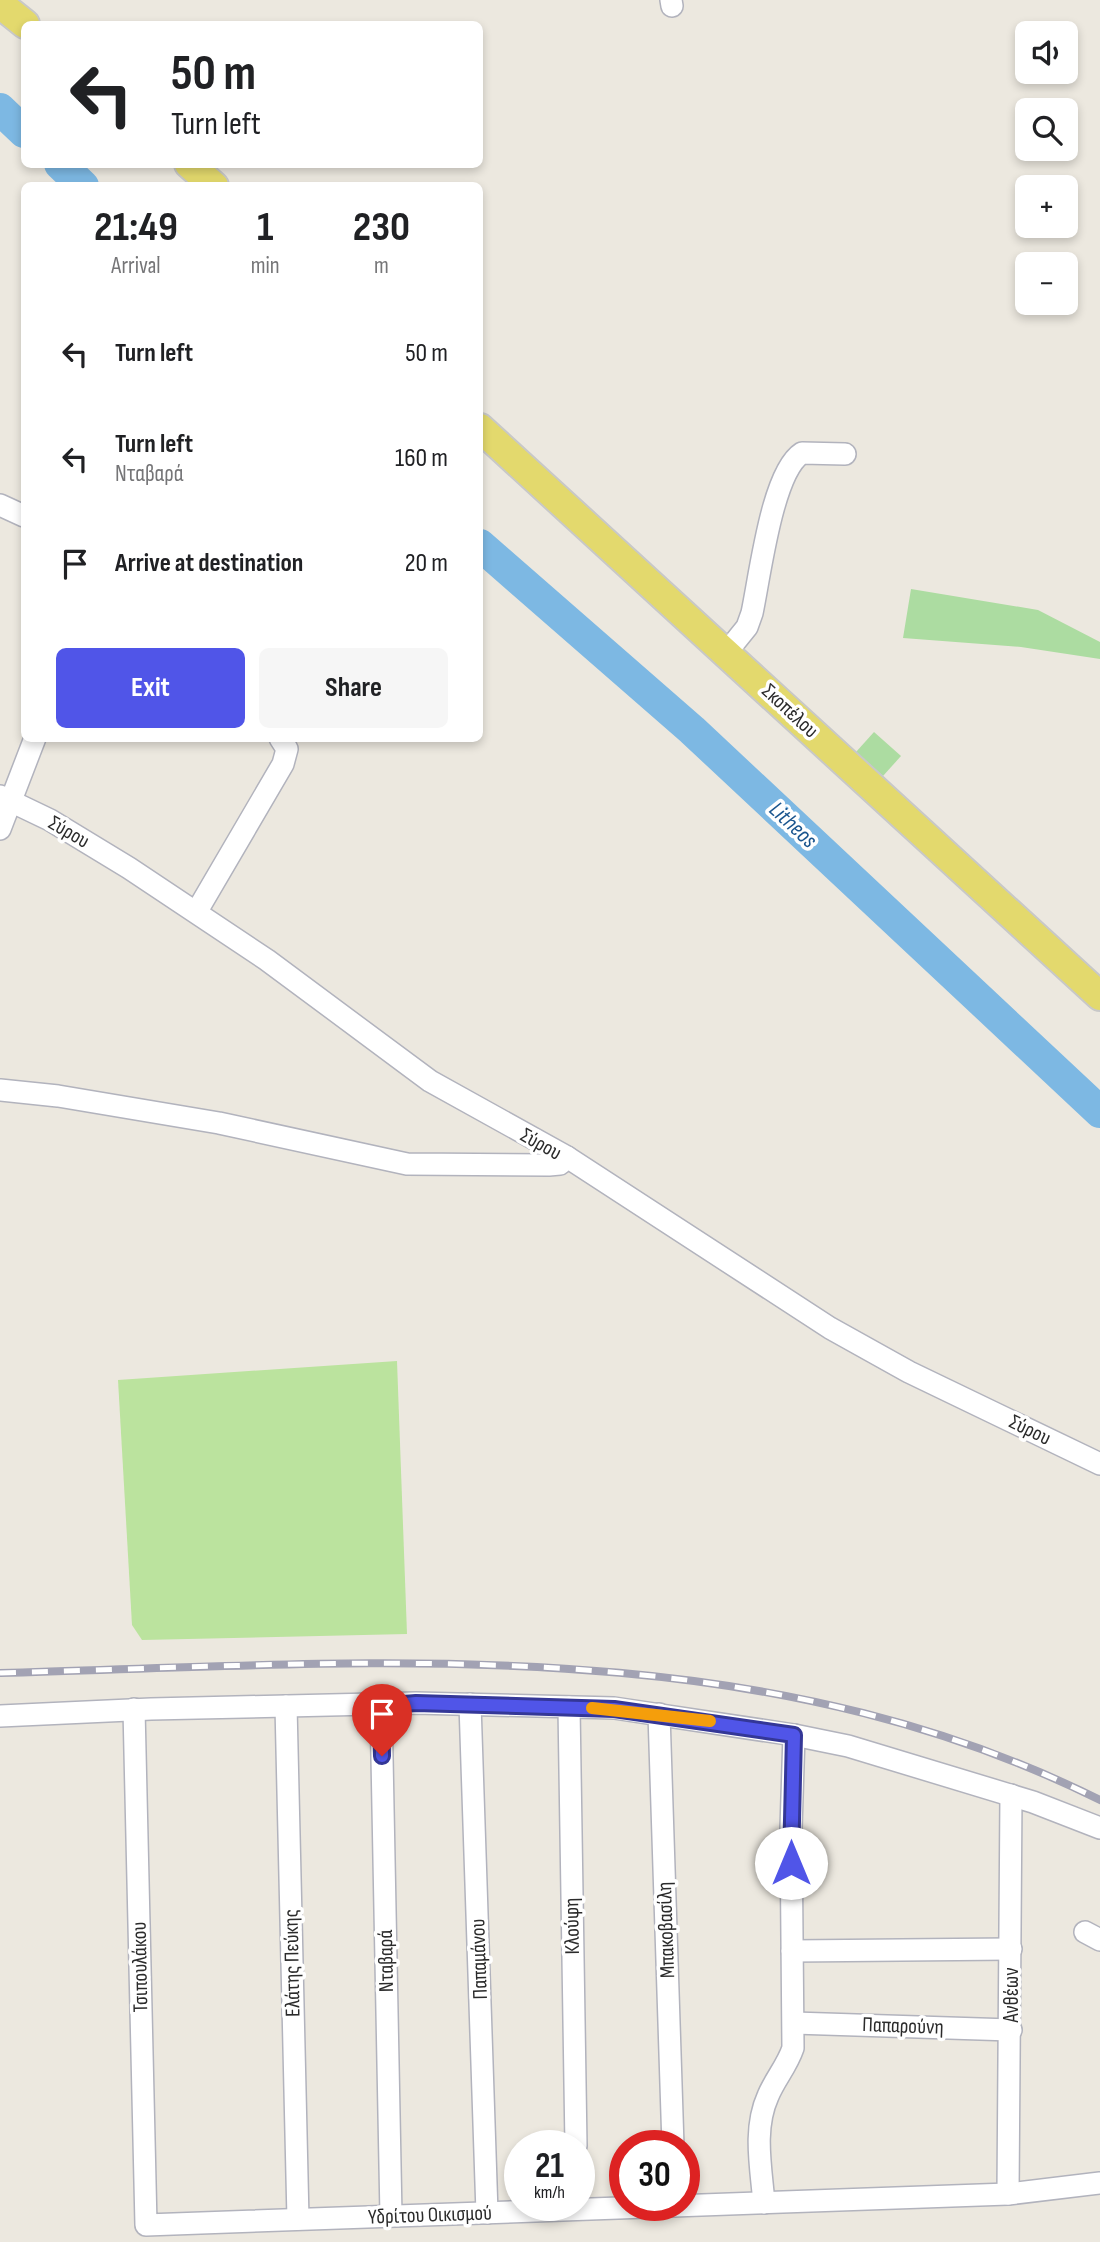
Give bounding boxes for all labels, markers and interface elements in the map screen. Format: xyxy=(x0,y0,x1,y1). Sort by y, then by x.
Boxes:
map controls xyxy=(1015,21,1078,315)
button: sound xyxy=(1015,21,1078,84)
text: 50 m xyxy=(171,45,256,104)
icon: left xyxy=(56,49,147,140)
button: search xyxy=(1015,98,1078,161)
text: Turn left xyxy=(171,105,261,144)
button: + xyxy=(1015,175,1078,238)
text: 21:49 xyxy=(94,202,178,253)
text: 1 xyxy=(257,202,273,253)
text: 230 xyxy=(353,202,410,253)
text: Arrival xyxy=(111,252,161,280)
text: min xyxy=(251,252,280,280)
text: m xyxy=(374,252,389,280)
button: − xyxy=(1015,252,1078,315)
icon: left xyxy=(56,335,94,373)
text: Turn left xyxy=(115,338,193,369)
text: 50 m xyxy=(405,338,448,369)
text: Turn left xyxy=(115,429,193,460)
icon: left xyxy=(56,440,94,478)
text: 160 m xyxy=(395,443,448,474)
text: Νταβαρά xyxy=(115,460,183,488)
icon: arrive xyxy=(56,545,94,583)
text: Arrive at destination xyxy=(115,548,303,579)
text: 20 m xyxy=(405,548,448,579)
button: Exit xyxy=(56,648,245,728)
button: Share xyxy=(259,648,448,728)
street label: Σκοπέλου xyxy=(757,679,823,743)
water label: Litheos xyxy=(763,796,823,854)
street label: Σύρου xyxy=(44,810,94,854)
street label: Σύρου xyxy=(516,1123,566,1165)
street label: Σύρου xyxy=(1005,1409,1055,1451)
pin xyxy=(352,1684,412,1756)
icon: arrive xyxy=(363,1695,401,1733)
position arrow xyxy=(754,1826,828,1900)
street label: Μπακοβασίλη xyxy=(652,1881,680,1979)
street label: Κλούφη xyxy=(559,1897,585,1955)
street label: Ελάτης Πεύκης xyxy=(279,1909,305,2017)
street label: Παπαμάνου xyxy=(465,1918,493,2000)
street label: Τσιπουλάκου xyxy=(127,1922,153,2012)
street label: Νταβαρά xyxy=(373,1929,399,1992)
street label: Ανθέων xyxy=(999,1968,1024,2023)
street label: Παπαρούνη xyxy=(862,2012,944,2040)
speed limit sign: 30 xyxy=(609,2130,700,2221)
text: 21 xyxy=(535,2145,564,2188)
text: km/h xyxy=(534,2182,565,2203)
street label: Υδρίτου Οικισμού xyxy=(368,2200,492,2230)

